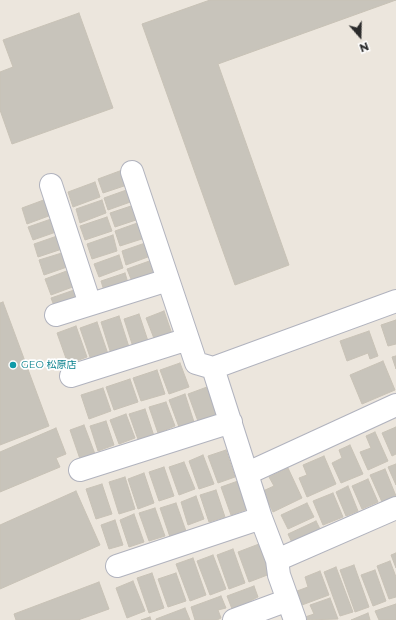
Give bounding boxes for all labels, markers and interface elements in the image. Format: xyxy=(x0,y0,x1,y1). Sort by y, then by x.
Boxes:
north arrow xyxy=(340,16,380,56)
text: N xyxy=(358,39,371,55)
place label: GEO 松原店 xyxy=(21,359,76,371)
marker: GEO 松原店 xyxy=(8,360,18,370)

